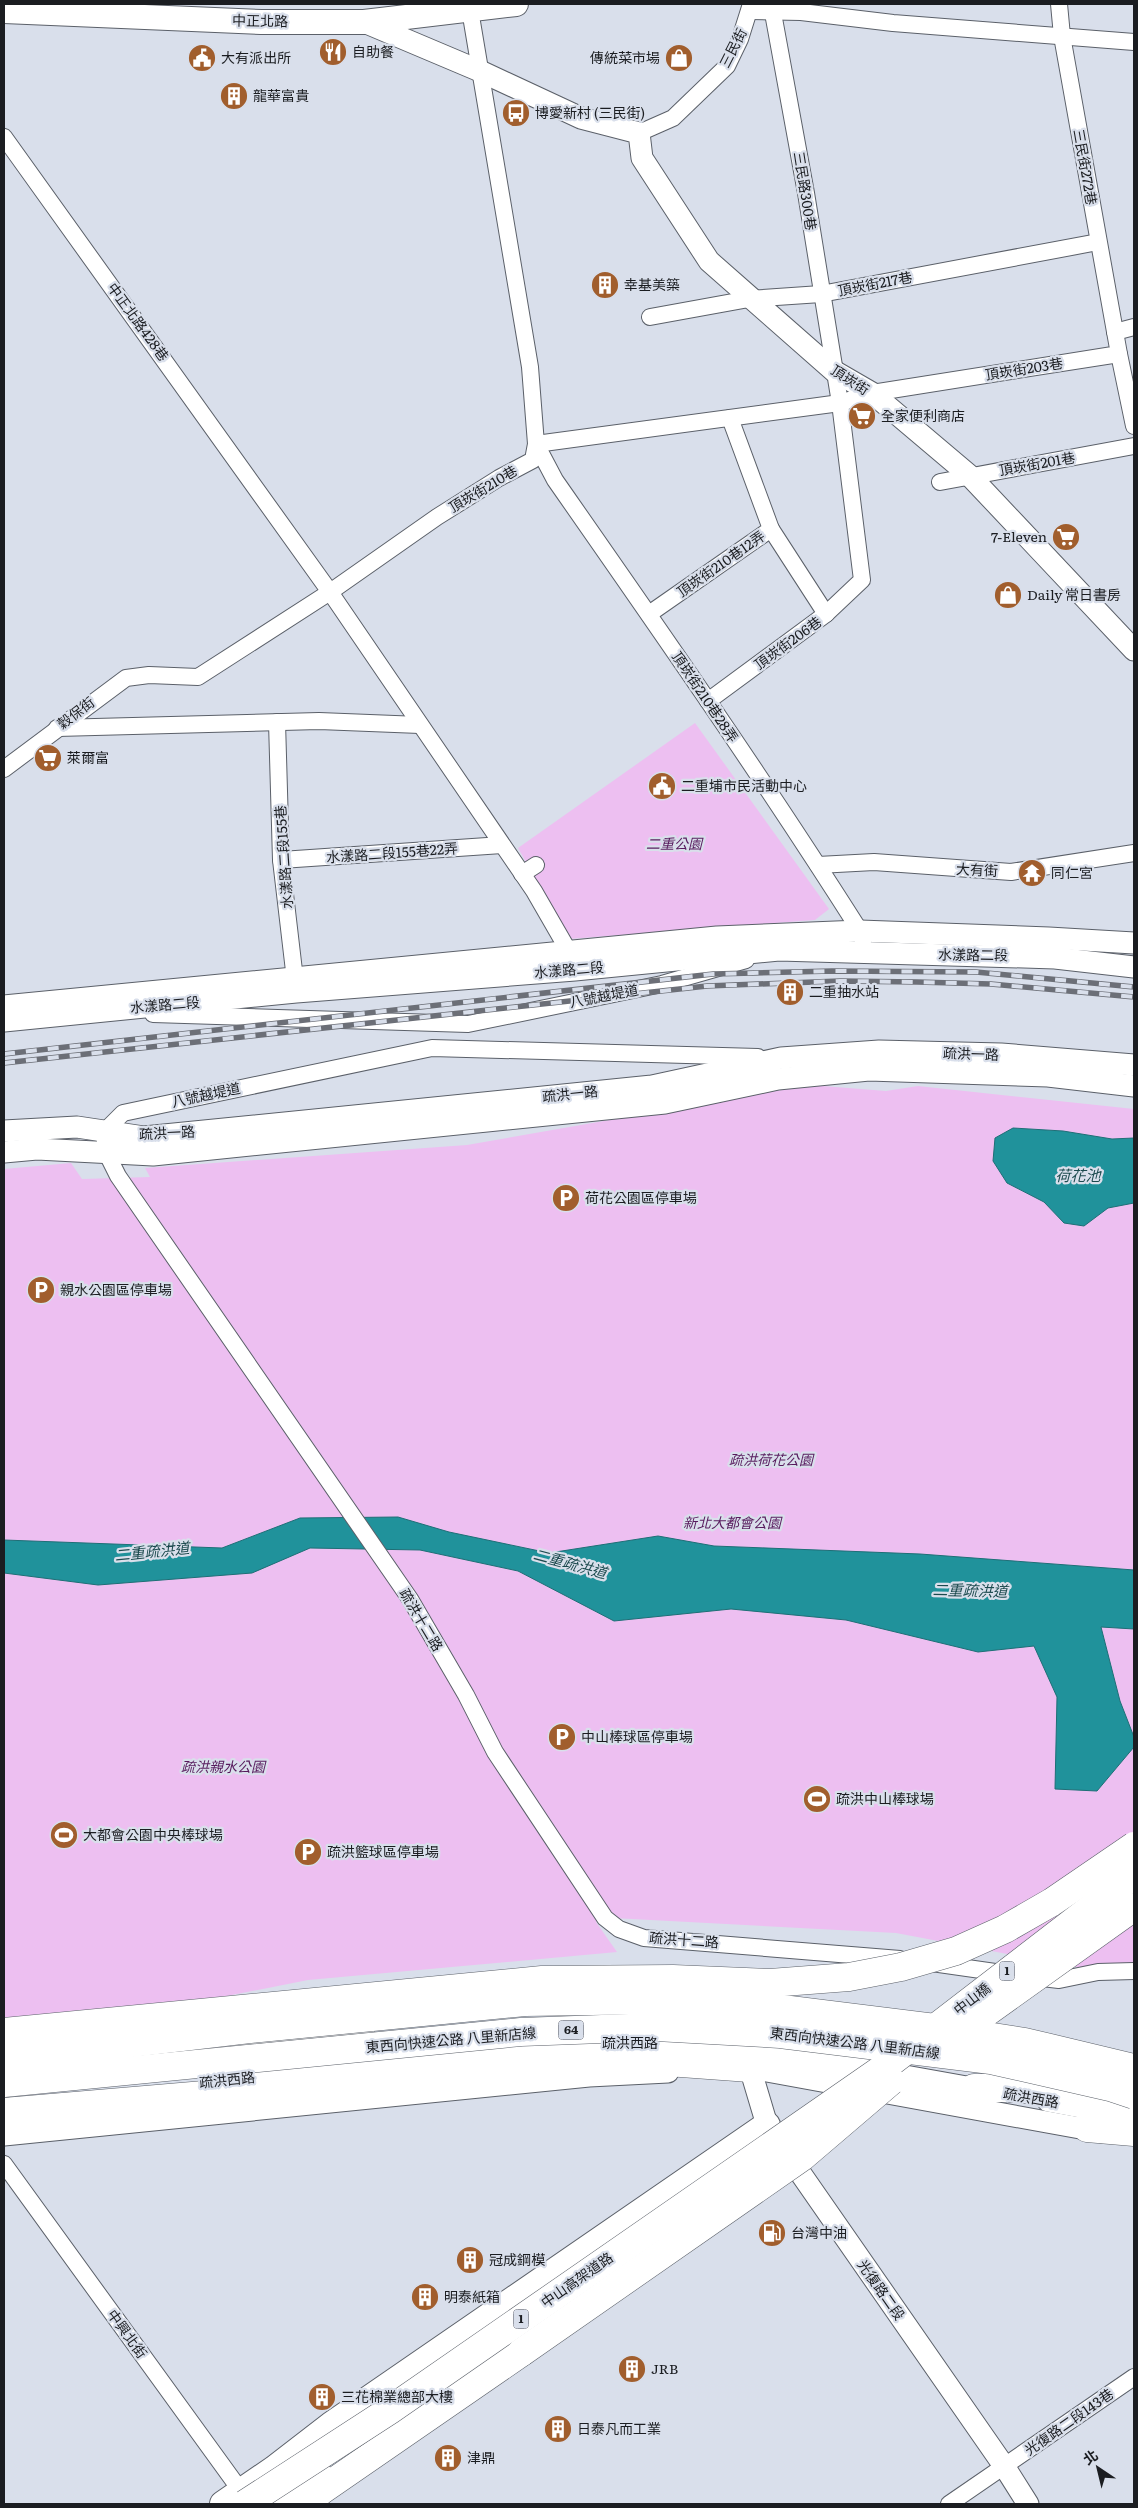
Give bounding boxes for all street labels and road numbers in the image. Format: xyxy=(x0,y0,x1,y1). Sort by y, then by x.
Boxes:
street label: 中正北路 xyxy=(232,10,288,30)
street label: 三民街 xyxy=(714,24,751,71)
street label: 三民街272巷 xyxy=(1069,127,1103,207)
street label: 三民路300巷 xyxy=(790,150,822,232)
street label: 頂崁街217巷 xyxy=(836,266,914,300)
street label: 中正北路428巷 xyxy=(104,278,174,365)
street label: 頂崁街203巷 xyxy=(983,352,1064,384)
street label: 頂崁街 xyxy=(827,359,874,399)
street label: 頂崁街201巷 xyxy=(997,446,1076,480)
street label: 頂崁街210巷 xyxy=(444,460,521,517)
street label: 頂崁街210巷12弄 xyxy=(672,525,769,601)
street label: 頂崁街206巷 xyxy=(750,611,825,673)
street label: 頂崁街210巷28弄 xyxy=(668,647,744,746)
street label: 穀保街 xyxy=(53,692,98,733)
street label: 水漾路二段155巷 xyxy=(269,805,297,910)
street label: 水漾路二段155巷22弄 xyxy=(325,837,459,867)
street label: 大有街 xyxy=(956,858,999,880)
street label: 水漾路二段 xyxy=(938,943,1008,965)
street label: 水漾路二段 xyxy=(533,956,605,982)
street label: 八號越堤道 xyxy=(568,979,640,1012)
street label: 水漾路二段 xyxy=(129,991,201,1017)
street label: 疏洪一路 xyxy=(943,1042,999,1064)
street label: 八號越堤道 xyxy=(169,1077,242,1111)
street label: 疏洪一路 xyxy=(541,1080,599,1106)
street label: 疏洪一路 xyxy=(138,1121,195,1143)
street label: 疏洪十二路 xyxy=(395,1584,448,1655)
street label: 疏洪十二路 xyxy=(648,1927,720,1951)
road number: 1 xyxy=(1000,1962,1014,1980)
street label: 中山橋 xyxy=(949,1977,994,2019)
road number: 64 xyxy=(558,2020,584,2040)
street label: 東西向快速公路 八里新店線 xyxy=(365,2022,537,2056)
street label: 東西向快速公路 八里新店線 xyxy=(769,2022,941,2062)
street label: 疏洪西路 xyxy=(602,2032,658,2052)
street label: 疏洪西路 xyxy=(198,2066,256,2092)
street label: 疏洪西路 xyxy=(1002,2082,1060,2112)
street label: 中山高架道路 xyxy=(536,2247,617,2311)
street label: 光復路二段 xyxy=(854,2255,910,2324)
street label: 中興北街 xyxy=(103,2305,152,2362)
road number: 1 xyxy=(514,2310,528,2328)
street label: 光復路二段143巷 xyxy=(1020,2383,1117,2459)

